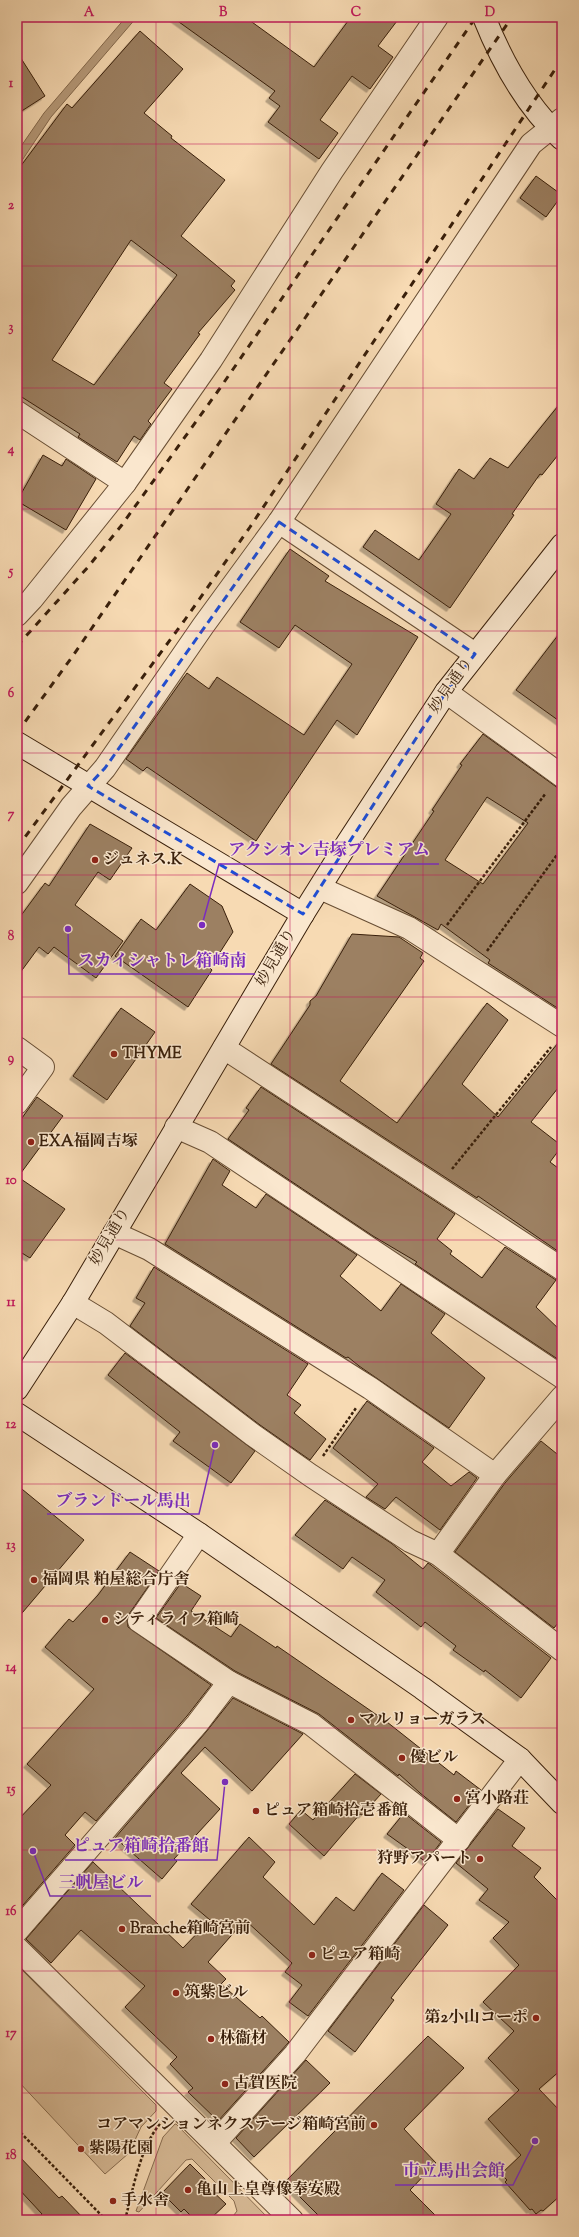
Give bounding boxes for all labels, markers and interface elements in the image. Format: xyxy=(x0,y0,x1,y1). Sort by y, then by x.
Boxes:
text: A xyxy=(84,4,95,22)
text: B xyxy=(219,4,228,22)
text: C xyxy=(351,4,361,22)
text: D xyxy=(485,4,495,22)
text: 1 xyxy=(9,75,14,93)
text: 2 xyxy=(8,197,15,215)
text: 3 xyxy=(8,319,14,337)
text: 4 xyxy=(7,441,15,459)
text: 5 xyxy=(8,563,14,581)
street label: 妙見通り xyxy=(424,653,480,719)
text: 6 xyxy=(8,685,15,703)
text: 7 xyxy=(8,806,15,824)
callout: アクシオン吉塚プレミアム xyxy=(219,835,439,864)
text: アクシオン吉塚プレミアム xyxy=(228,839,430,863)
place label: ジュネス.K xyxy=(103,849,183,872)
marker: ジュネス.K xyxy=(90,855,100,865)
street label: 妙見通り xyxy=(251,925,303,991)
text: 8 xyxy=(8,928,15,946)
callout: スカイシャトレ箱崎南 xyxy=(69,945,255,974)
text: スカイシャトレ箱崎南 xyxy=(77,950,247,974)
place label: THYME xyxy=(122,1043,182,1066)
marker: THYME xyxy=(109,1049,119,1059)
text: 9 xyxy=(8,1050,15,1068)
place label: EXA福岡吉塚 xyxy=(39,1131,138,1154)
marker: EXA福岡吉塚 xyxy=(26,1137,36,1147)
text: 10 xyxy=(5,1172,17,1190)
street label: 妙見通り xyxy=(85,1204,137,1270)
text: 11 xyxy=(7,1294,16,1312)
text: 12 xyxy=(6,1416,17,1434)
callout: ブランドール馬出 xyxy=(47,1485,199,1514)
text: ブランドール馬出 xyxy=(55,1490,191,1514)
text: 13 xyxy=(6,1537,16,1555)
place label: 福岡県 粕屋総合庁舎 xyxy=(41,1569,189,1592)
marker: 福岡県 粕屋総合庁舎 xyxy=(29,1575,39,1585)
place label: シティライフ箱崎 xyxy=(113,1609,240,1632)
marker: シティライフ箱崎 xyxy=(100,1615,110,1625)
text: 14 xyxy=(6,1659,17,1677)
place label: マルリョーガラス xyxy=(359,1709,486,1732)
marker: マルリョーガラス xyxy=(346,1715,356,1725)
place label: 優ビル xyxy=(410,1747,458,1770)
marker: 優ビル xyxy=(397,1753,407,1763)
text: 15 xyxy=(7,1781,16,1799)
place label: 宮小路荘 xyxy=(465,1788,529,1811)
marker: 宮小路荘 xyxy=(452,1794,462,1804)
place label: ピュア箱崎拾壱番館 xyxy=(264,1800,408,1823)
marker: ピュア箱崎拾壱番館 xyxy=(251,1806,261,1816)
callout: ピュア箱崎拾番館 xyxy=(65,1831,217,1860)
text: ピュア箱崎拾番館 xyxy=(73,1835,209,1859)
place label: 狩野アパート xyxy=(377,1848,472,1871)
marker: 狩野アパート xyxy=(475,1854,485,1864)
callout: 三帆屋ビル xyxy=(50,1867,151,1896)
text: 三帆屋ビル xyxy=(59,1872,144,1896)
text: 16 xyxy=(6,1903,17,1921)
place label: Branche箱崎宮前 xyxy=(130,1918,251,1941)
marker: Branche箱崎宮前 xyxy=(117,1924,127,1934)
place label: ピュア箱崎 xyxy=(320,1944,401,1967)
marker: ピュア箱崎 xyxy=(307,1950,317,1960)
place label: 筑紫ビル xyxy=(184,1982,248,2005)
marker: 筑紫ビル xyxy=(171,1988,181,1998)
place label: 第2小山コーポ xyxy=(425,2007,528,2030)
marker: 第2小山コーポ xyxy=(531,2013,541,2023)
text: 17 xyxy=(6,2025,17,2043)
place label: 林衞材 xyxy=(219,2028,267,2051)
marker: 林衞材 xyxy=(206,2034,216,2044)
place label: 古賀医院 xyxy=(233,2073,297,2096)
marker: 古賀医院 xyxy=(220,2079,230,2089)
place label: コアマンションネクステージ箱崎宮前 xyxy=(96,2114,366,2137)
marker: コアマンションネクステージ箱崎宮前 xyxy=(369,2120,379,2130)
place label: 紫陽花園 xyxy=(89,2138,153,2161)
marker: 紫陽花園 xyxy=(76,2144,86,2154)
text: 18 xyxy=(6,2147,17,2165)
callout: 市立馬出会館 xyxy=(395,2156,513,2185)
text: 市立馬出会館 xyxy=(403,2160,505,2184)
place label: 亀山上皇尊像奉安殿 xyxy=(196,2179,340,2202)
marker: 亀山上皇尊像奉安殿 xyxy=(183,2185,193,2195)
place label: 手水舎 xyxy=(121,2190,169,2213)
marker: 手水舎 xyxy=(108,2196,118,2206)

